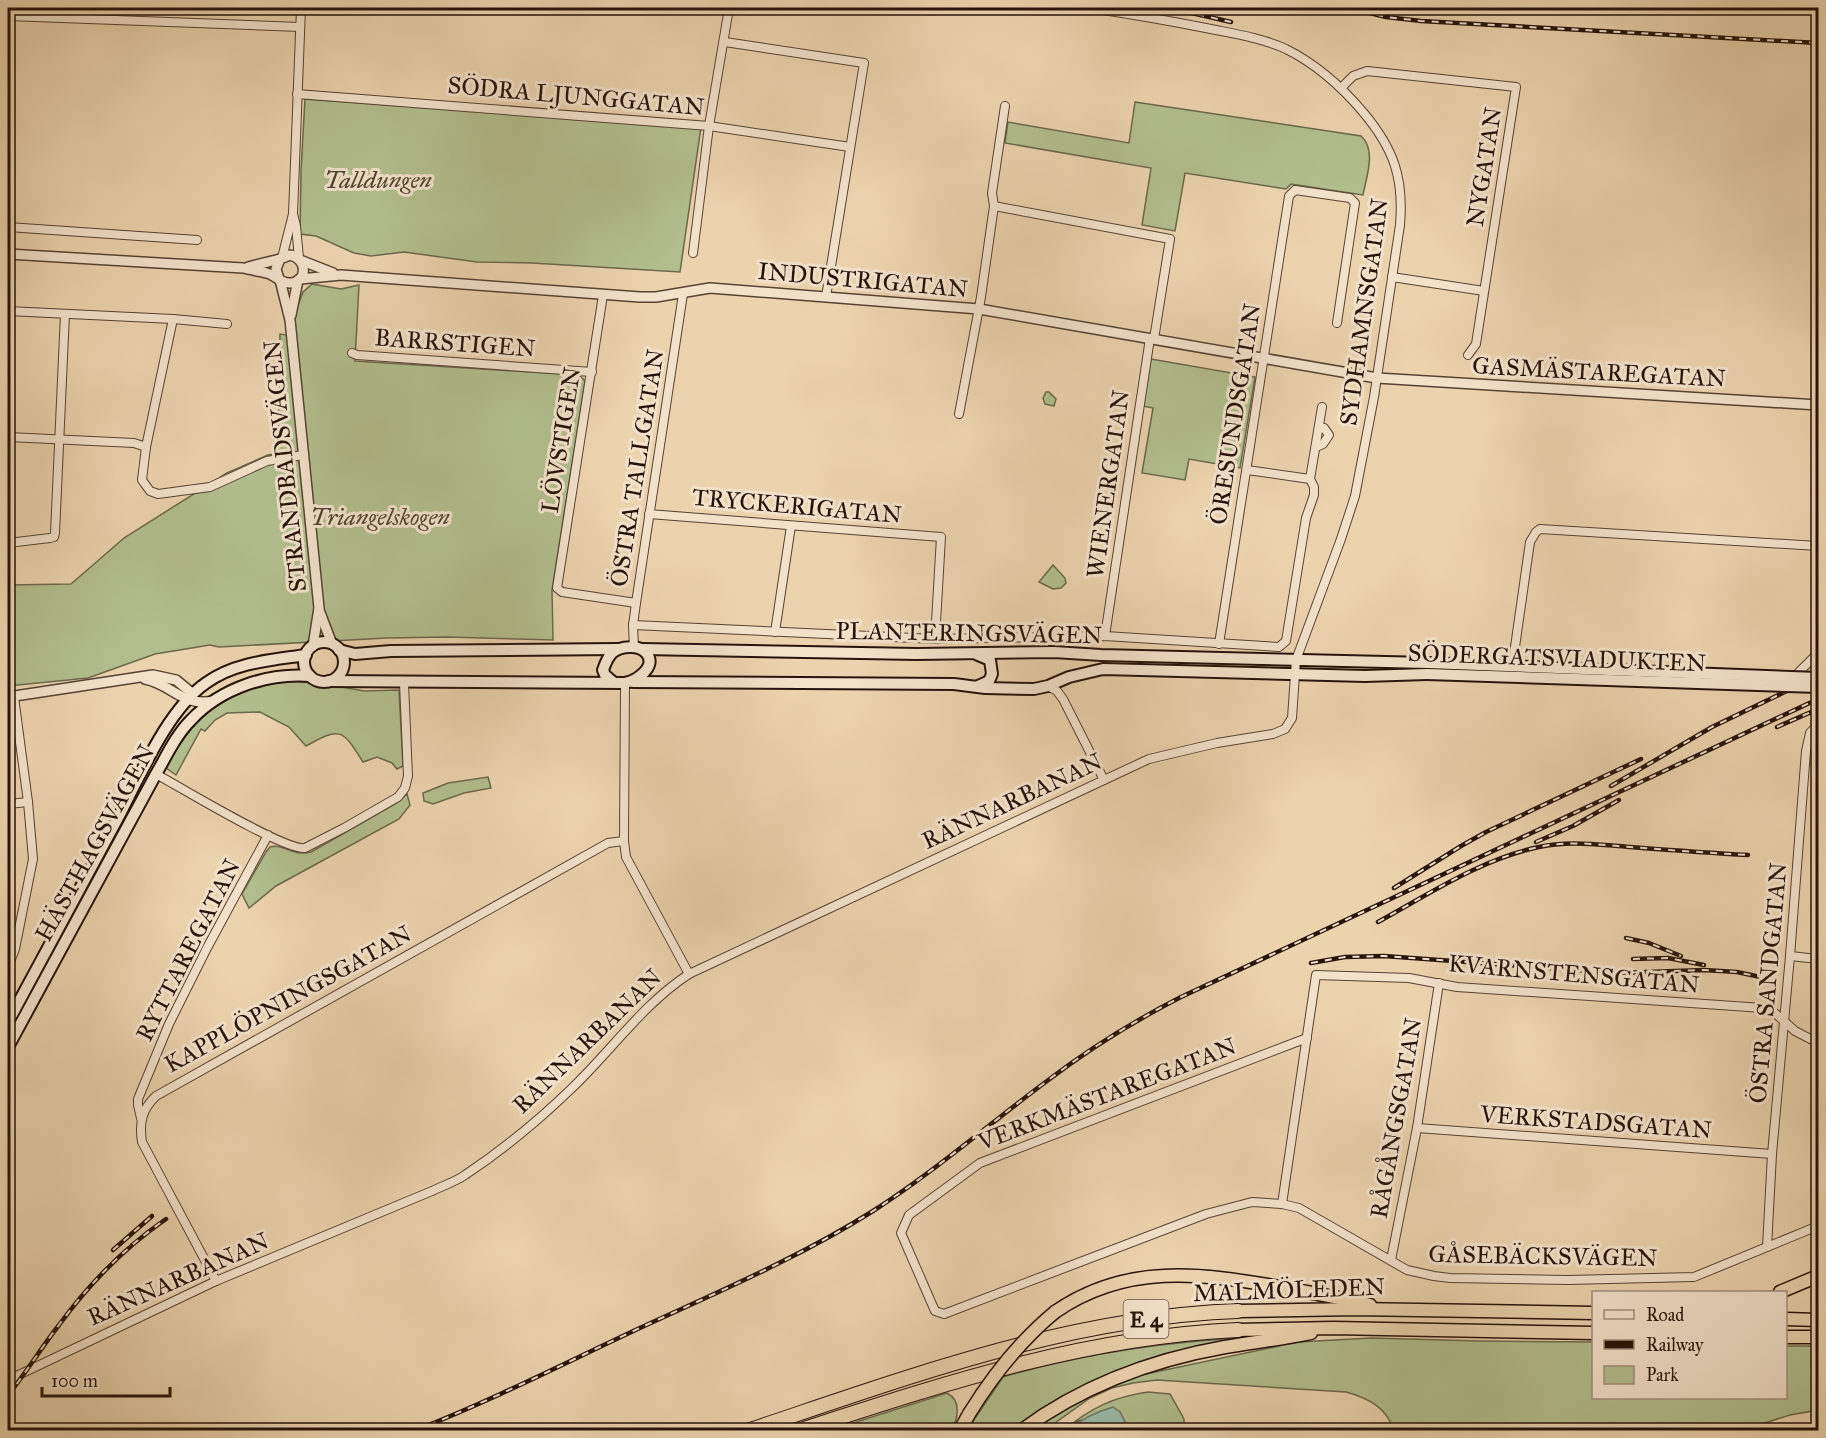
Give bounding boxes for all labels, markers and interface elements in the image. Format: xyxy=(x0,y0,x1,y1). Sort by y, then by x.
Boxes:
street label: SÖDRA LJUNGGATAN xyxy=(446,70,706,122)
street label: NYGATAN xyxy=(1460,105,1508,229)
park label: Talldungen xyxy=(324,165,432,195)
street label: SYDHAMNSGATAN xyxy=(1333,196,1395,428)
street label: INDUSTRIGATAN xyxy=(757,256,969,304)
street label: ÖRESUNDSGATAN xyxy=(1203,301,1267,527)
street label: BARRSTIGEN xyxy=(374,322,536,364)
street label: STRANDBADSVÄGEN xyxy=(257,339,313,593)
street label: ÖSTRA TALLGATAN xyxy=(603,347,671,589)
street label: GASMÄSTAREGATAN xyxy=(1471,350,1727,394)
street label: LÖVSTIGEN xyxy=(535,365,587,515)
street label: WIENERGATAN xyxy=(1080,388,1136,580)
street label: TRYCKERIGATAN xyxy=(691,482,903,530)
park label: Triangelskogen xyxy=(310,502,450,532)
street label: PLANTERINGSVÄGEN xyxy=(835,616,1103,650)
street label: SÖDERGATSVIADUKTEN xyxy=(1407,638,1707,678)
street label: HÄSTHAGSVÄGEN xyxy=(28,739,162,947)
street label: RÄNNARBANAN xyxy=(917,746,1107,856)
street label: RYTTAREGATAN xyxy=(129,854,247,1046)
street label: ÖSTRA SANDGATAN xyxy=(1743,861,1793,1105)
street label: KAPPLÖPNINGSGATAN xyxy=(159,919,417,1079)
street label: KVARNSTENSGATAN xyxy=(1447,948,1701,1000)
street label: RÄNNARBANAN xyxy=(506,962,668,1120)
street label: RÅGÅNGSGATAN xyxy=(1364,1015,1428,1221)
street label: VERKMÄSTAREGATAN xyxy=(973,1031,1240,1158)
street label: VERKSTADSGATAN xyxy=(1478,1099,1713,1145)
street label: RÄNNARBANAN xyxy=(83,1226,273,1332)
street label: GÅSEBÄCKSVÄGEN xyxy=(1428,1239,1658,1273)
street label: MALMÖLEDEN xyxy=(1192,1272,1386,1308)
legend xyxy=(1592,1291,1787,1399)
road number: E 4 xyxy=(1124,1300,1168,1338)
text: Road xyxy=(1646,1304,1684,1326)
text: Railway xyxy=(1646,1334,1704,1356)
scale bar xyxy=(42,1360,170,1398)
text: Park xyxy=(1646,1364,1679,1386)
text: 100 m xyxy=(51,1370,98,1392)

